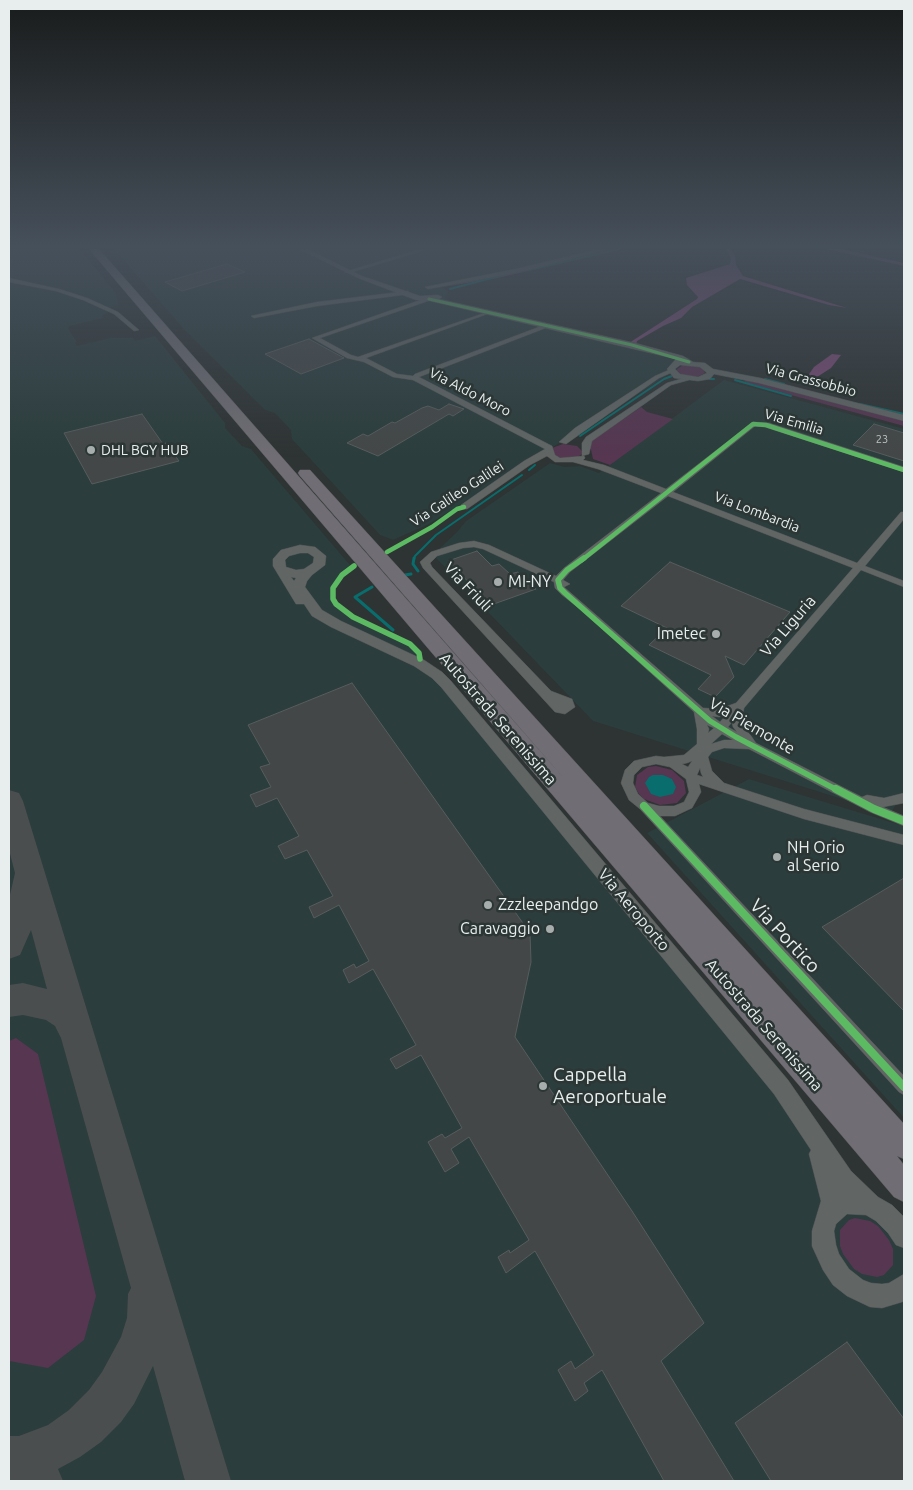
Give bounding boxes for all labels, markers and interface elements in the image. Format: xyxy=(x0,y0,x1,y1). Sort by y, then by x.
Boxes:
street label: Via Grassobbio xyxy=(764,360,858,400)
street label: Via Aldo Moro xyxy=(426,364,514,420)
street label: Via Emilia xyxy=(762,406,826,438)
house number: 23 xyxy=(876,432,888,446)
place label: DHL BGY HUB xyxy=(101,442,189,458)
marker: DHL BGY HUB xyxy=(85,444,97,456)
street label: Via Galileo Galilei xyxy=(407,458,507,530)
street label: Via Lombardia xyxy=(712,488,802,536)
street label: Via Friuli xyxy=(440,558,496,616)
place label: MI-NY xyxy=(508,572,551,592)
marker: MI-NY xyxy=(492,576,504,588)
street label: Via Liguria xyxy=(756,591,820,661)
place label: Imetec xyxy=(657,624,706,644)
marker: Imetec xyxy=(710,628,722,640)
street label: Autostrada Serenissima xyxy=(435,649,561,789)
street label: Via Piemonte xyxy=(706,694,798,758)
place label: NH Orio al Serio xyxy=(787,838,845,876)
marker: NH Orio al Serio xyxy=(771,851,783,863)
street label: Via Aeroporto xyxy=(594,865,674,955)
street label: Via Portico xyxy=(745,894,825,978)
place label: Zzzleepandgo xyxy=(498,895,598,915)
marker: Zzzleepandgo xyxy=(482,899,494,911)
place label: Caravaggio xyxy=(460,919,540,939)
marker: Caravaggio xyxy=(544,923,556,935)
street label: Autostrada Serenissima xyxy=(701,955,827,1095)
place label: Cappella Aeroportuale xyxy=(553,1064,667,1108)
marker: Cappella Aeroportuale xyxy=(537,1080,549,1092)

